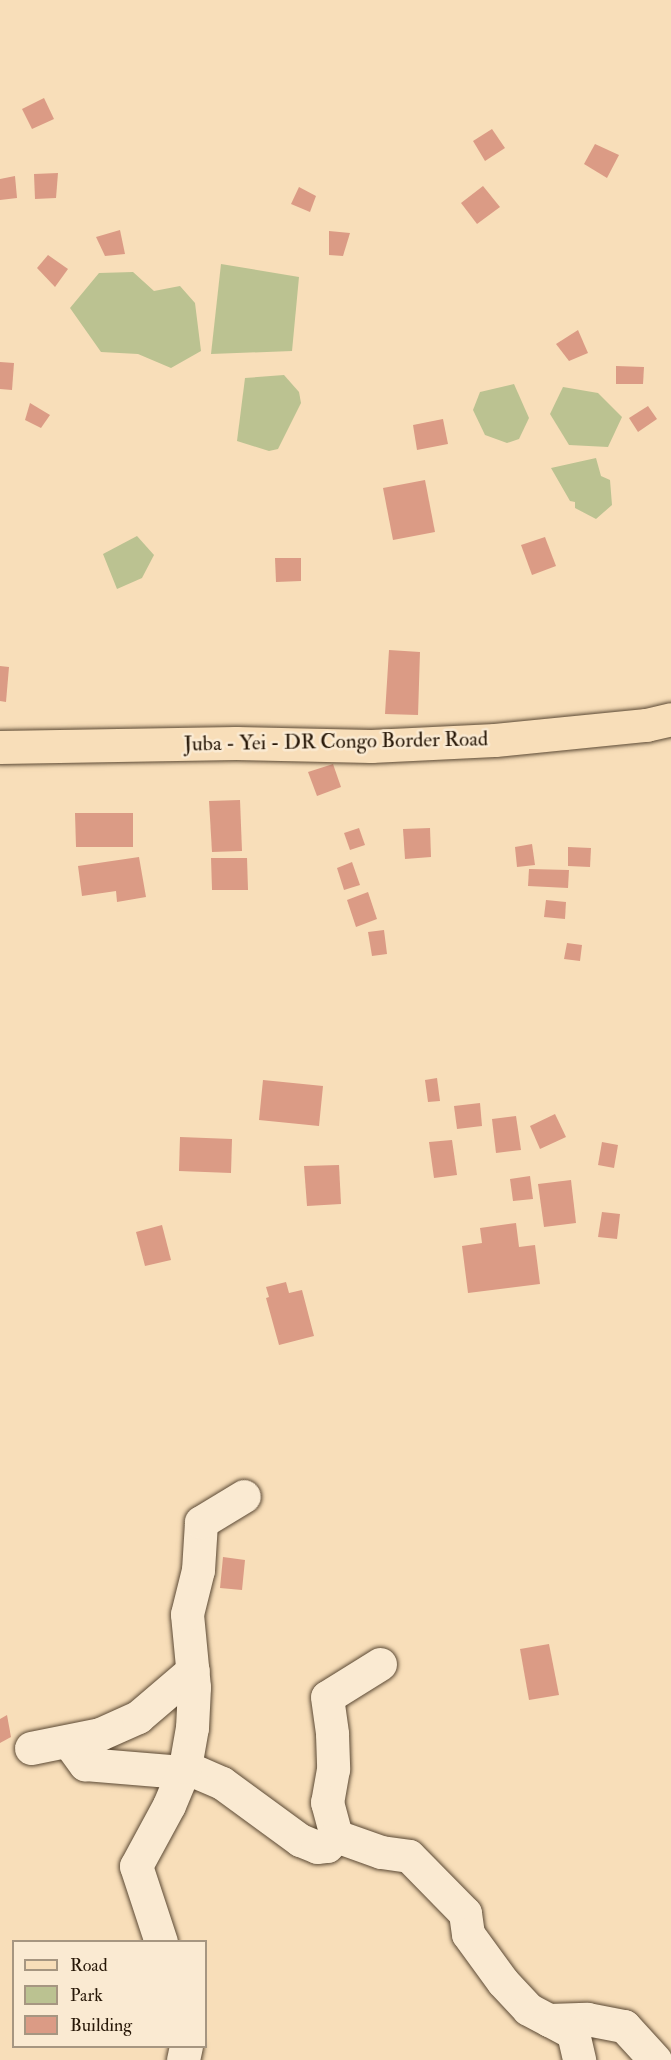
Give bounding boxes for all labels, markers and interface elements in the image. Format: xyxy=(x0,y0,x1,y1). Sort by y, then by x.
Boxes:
street label: Juba - Yei - DR Congo Border Road xyxy=(184,727,488,757)
legend xyxy=(12,1940,207,2048)
text: Road xyxy=(70,1954,108,1977)
text: Park xyxy=(70,1984,103,2007)
text: Building xyxy=(70,2014,132,2037)

